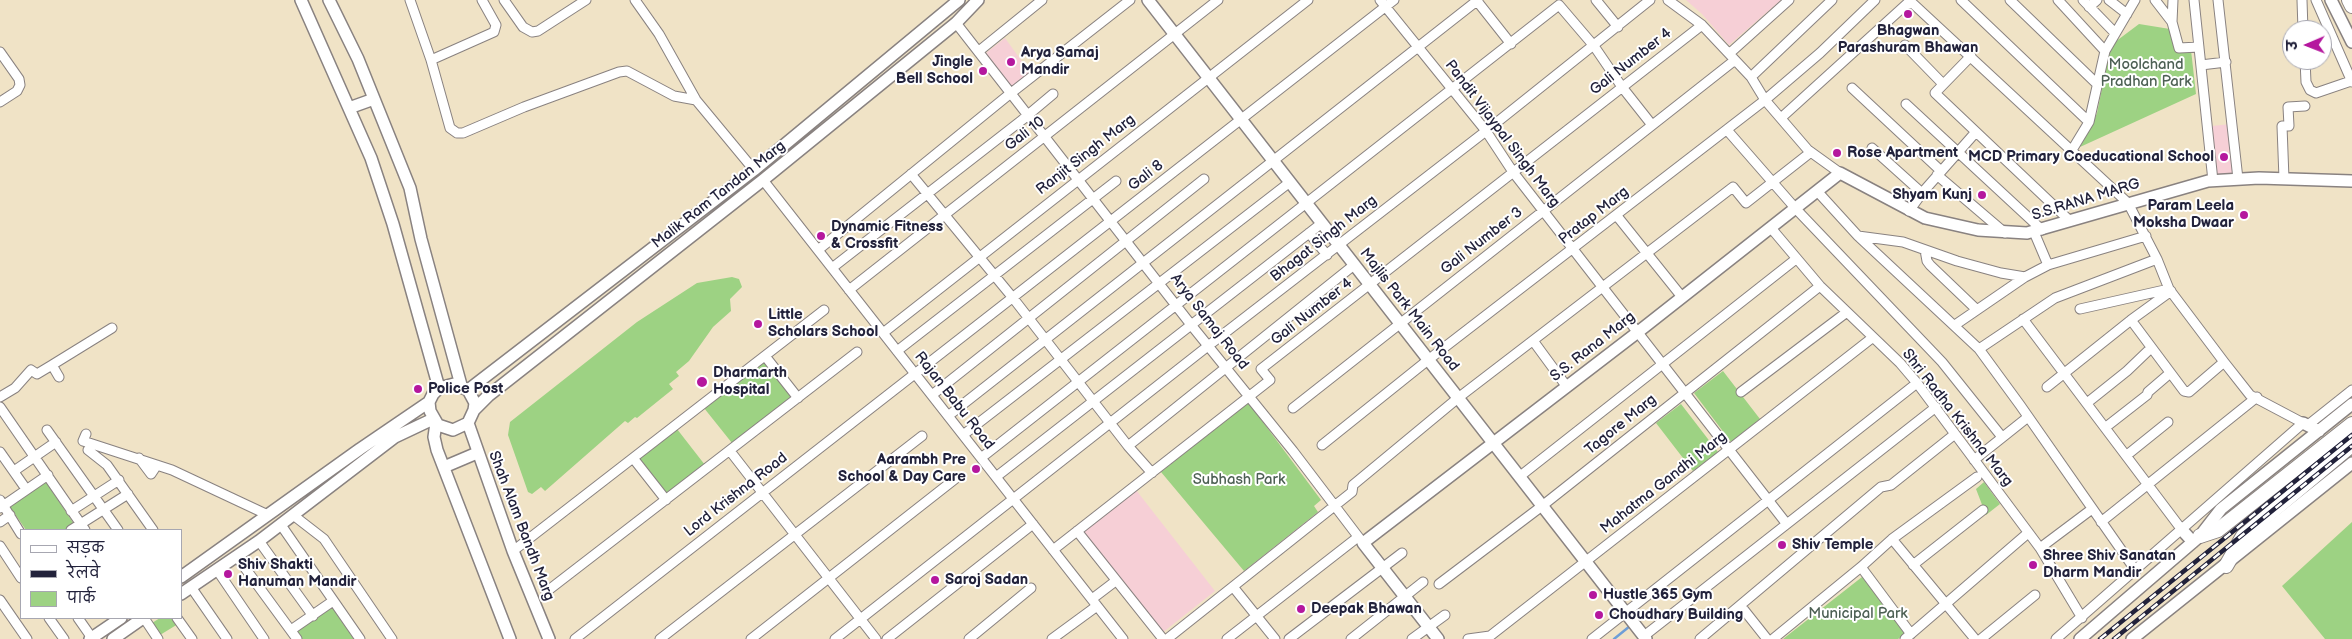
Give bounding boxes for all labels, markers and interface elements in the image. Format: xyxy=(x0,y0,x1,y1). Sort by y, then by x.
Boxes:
marker: Bhagwan Parashuram Bhawan xyxy=(1902,8,1914,20)
north arrow xyxy=(2282,20,2332,70)
place label: Bhagwan Parashuram Bhawan xyxy=(1838,22,1978,57)
street label: Gali Number 4 xyxy=(1587,25,1675,99)
text: उ xyxy=(2284,40,2301,50)
place label: Arya Samaj Mandir xyxy=(1021,44,1099,79)
place label: Jingle Bell School xyxy=(896,53,973,88)
marker: Arya Samaj Mandir xyxy=(1005,56,1017,68)
park label: Moolchand Pradhan Park xyxy=(2100,56,2192,91)
street label: Pandit Vijaypal Singh Marg xyxy=(1441,57,1563,211)
marker: Jingle Bell School xyxy=(977,65,989,77)
street label: Ranjit Singh Marg xyxy=(1033,111,1139,199)
street label: Gali 10 xyxy=(1002,113,1048,155)
street label: Malik Ram Tandan Marg xyxy=(649,137,789,253)
place label: Rose Apartment xyxy=(1847,144,1958,162)
marker: Rose Apartment xyxy=(1831,147,1843,159)
place label: MCD Primary Coeducational School xyxy=(1968,148,2214,166)
marker: MCD Primary Coeducational School xyxy=(2218,151,2230,163)
street label: Gali 8 xyxy=(1125,157,1167,195)
street label: S.S.RANA MARG xyxy=(2030,175,2142,225)
street label: Pratap Marg xyxy=(1556,183,1632,249)
place label: Shyam Kunj xyxy=(1892,186,1972,204)
marker: Shyam Kunj xyxy=(1976,189,1988,201)
street label: Bhagat Singh Marg xyxy=(1267,192,1381,286)
place label: Param Leela Moksha Dwaar xyxy=(2133,197,2234,232)
street label: Gali Number 3 xyxy=(1438,203,1526,279)
marker: Param Leela Moksha Dwaar xyxy=(2238,209,2250,221)
place label: Dynamic Fitness & Crossfit xyxy=(831,218,943,253)
marker: Dynamic Fitness & Crossfit xyxy=(815,230,827,242)
street label: Majlis Park Main Road xyxy=(1355,245,1463,375)
street label: Arya Samaj Road xyxy=(1166,271,1252,373)
street label: Gali Number 4 xyxy=(1268,275,1356,349)
place label: Little Scholars School xyxy=(768,306,878,341)
street label: S.S. Rana Marg xyxy=(1547,308,1639,386)
marker: Little Scholars School xyxy=(752,318,764,330)
street label: Shri Radha Krishna Marg xyxy=(1898,346,2016,490)
street label: Rajan Babu Road xyxy=(910,348,998,454)
place label: Dharmarth Hospital xyxy=(713,364,787,399)
marker: Dharmarth Hospital xyxy=(695,375,709,389)
place label: Police Post xyxy=(428,380,503,398)
marker: Police Post xyxy=(412,383,424,395)
street label: Tagore Marg xyxy=(1582,391,1660,459)
street label: Mahatma Gandhi Marg xyxy=(1597,428,1731,538)
street label: Shah Alam Bandh Marg xyxy=(484,449,558,603)
street label: Lord Krishna Road xyxy=(681,449,791,541)
place label: Aarambh Pre School & Day Care xyxy=(838,451,966,486)
marker: Aarambh Pre School & Day Care xyxy=(970,463,982,475)
park label: Subhash Park xyxy=(1193,471,1285,489)
legend xyxy=(20,529,182,619)
place label: Shiv Temple xyxy=(1792,536,1873,554)
text: सड़क xyxy=(67,539,104,558)
marker: Shiv Temple xyxy=(1776,539,1788,551)
place label: Shree Shiv Sanatan Dharm Mandir xyxy=(2043,547,2176,582)
place label: Shiv Shakti Hanuman Mandir xyxy=(238,556,357,591)
marker: Shree Shiv Sanatan Dharm Mandir xyxy=(2027,559,2039,571)
text: रेलवे xyxy=(67,564,100,583)
marker: Shiv Shakti Hanuman Mandir xyxy=(222,568,234,580)
place label: Saroj Sadan xyxy=(945,571,1028,589)
marker: Saroj Sadan xyxy=(929,574,941,586)
place label: Hustle 365 Gym xyxy=(1603,586,1713,604)
text: पार्क xyxy=(67,589,95,608)
marker: Hustle 365 Gym xyxy=(1587,589,1599,601)
place label: Deepak Bhawan xyxy=(1311,600,1422,618)
marker: Deepak Bhawan xyxy=(1295,603,1307,615)
park label: Municipal Park xyxy=(1808,605,1908,623)
place label: Choudhary Building xyxy=(1609,606,1743,624)
marker: Choudhary Building xyxy=(1593,609,1605,621)

